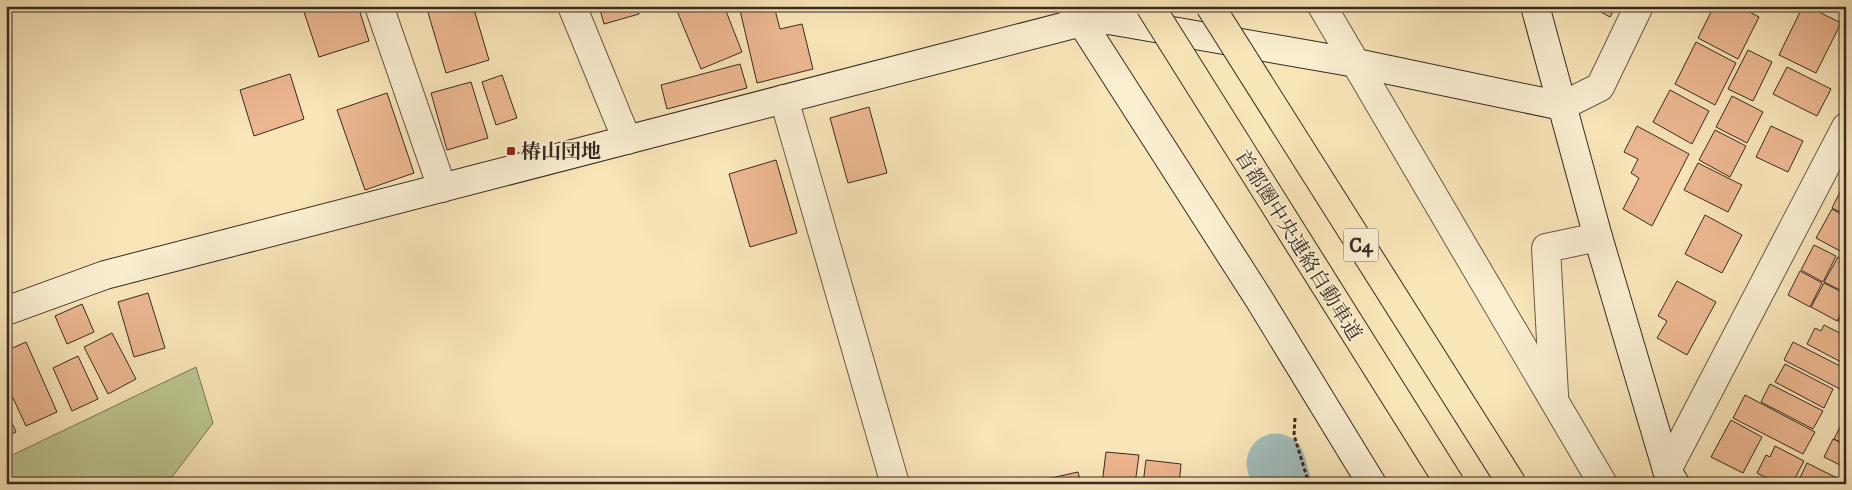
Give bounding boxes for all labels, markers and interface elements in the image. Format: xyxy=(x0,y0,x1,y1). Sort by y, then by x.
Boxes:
place label: 椿山団地 xyxy=(521,140,601,165)
marker: 椿山団地 xyxy=(505,145,517,157)
street label: 首都圏中央連絡自動車道 xyxy=(1229,146,1367,346)
road number: C4 xyxy=(1344,228,1378,262)

